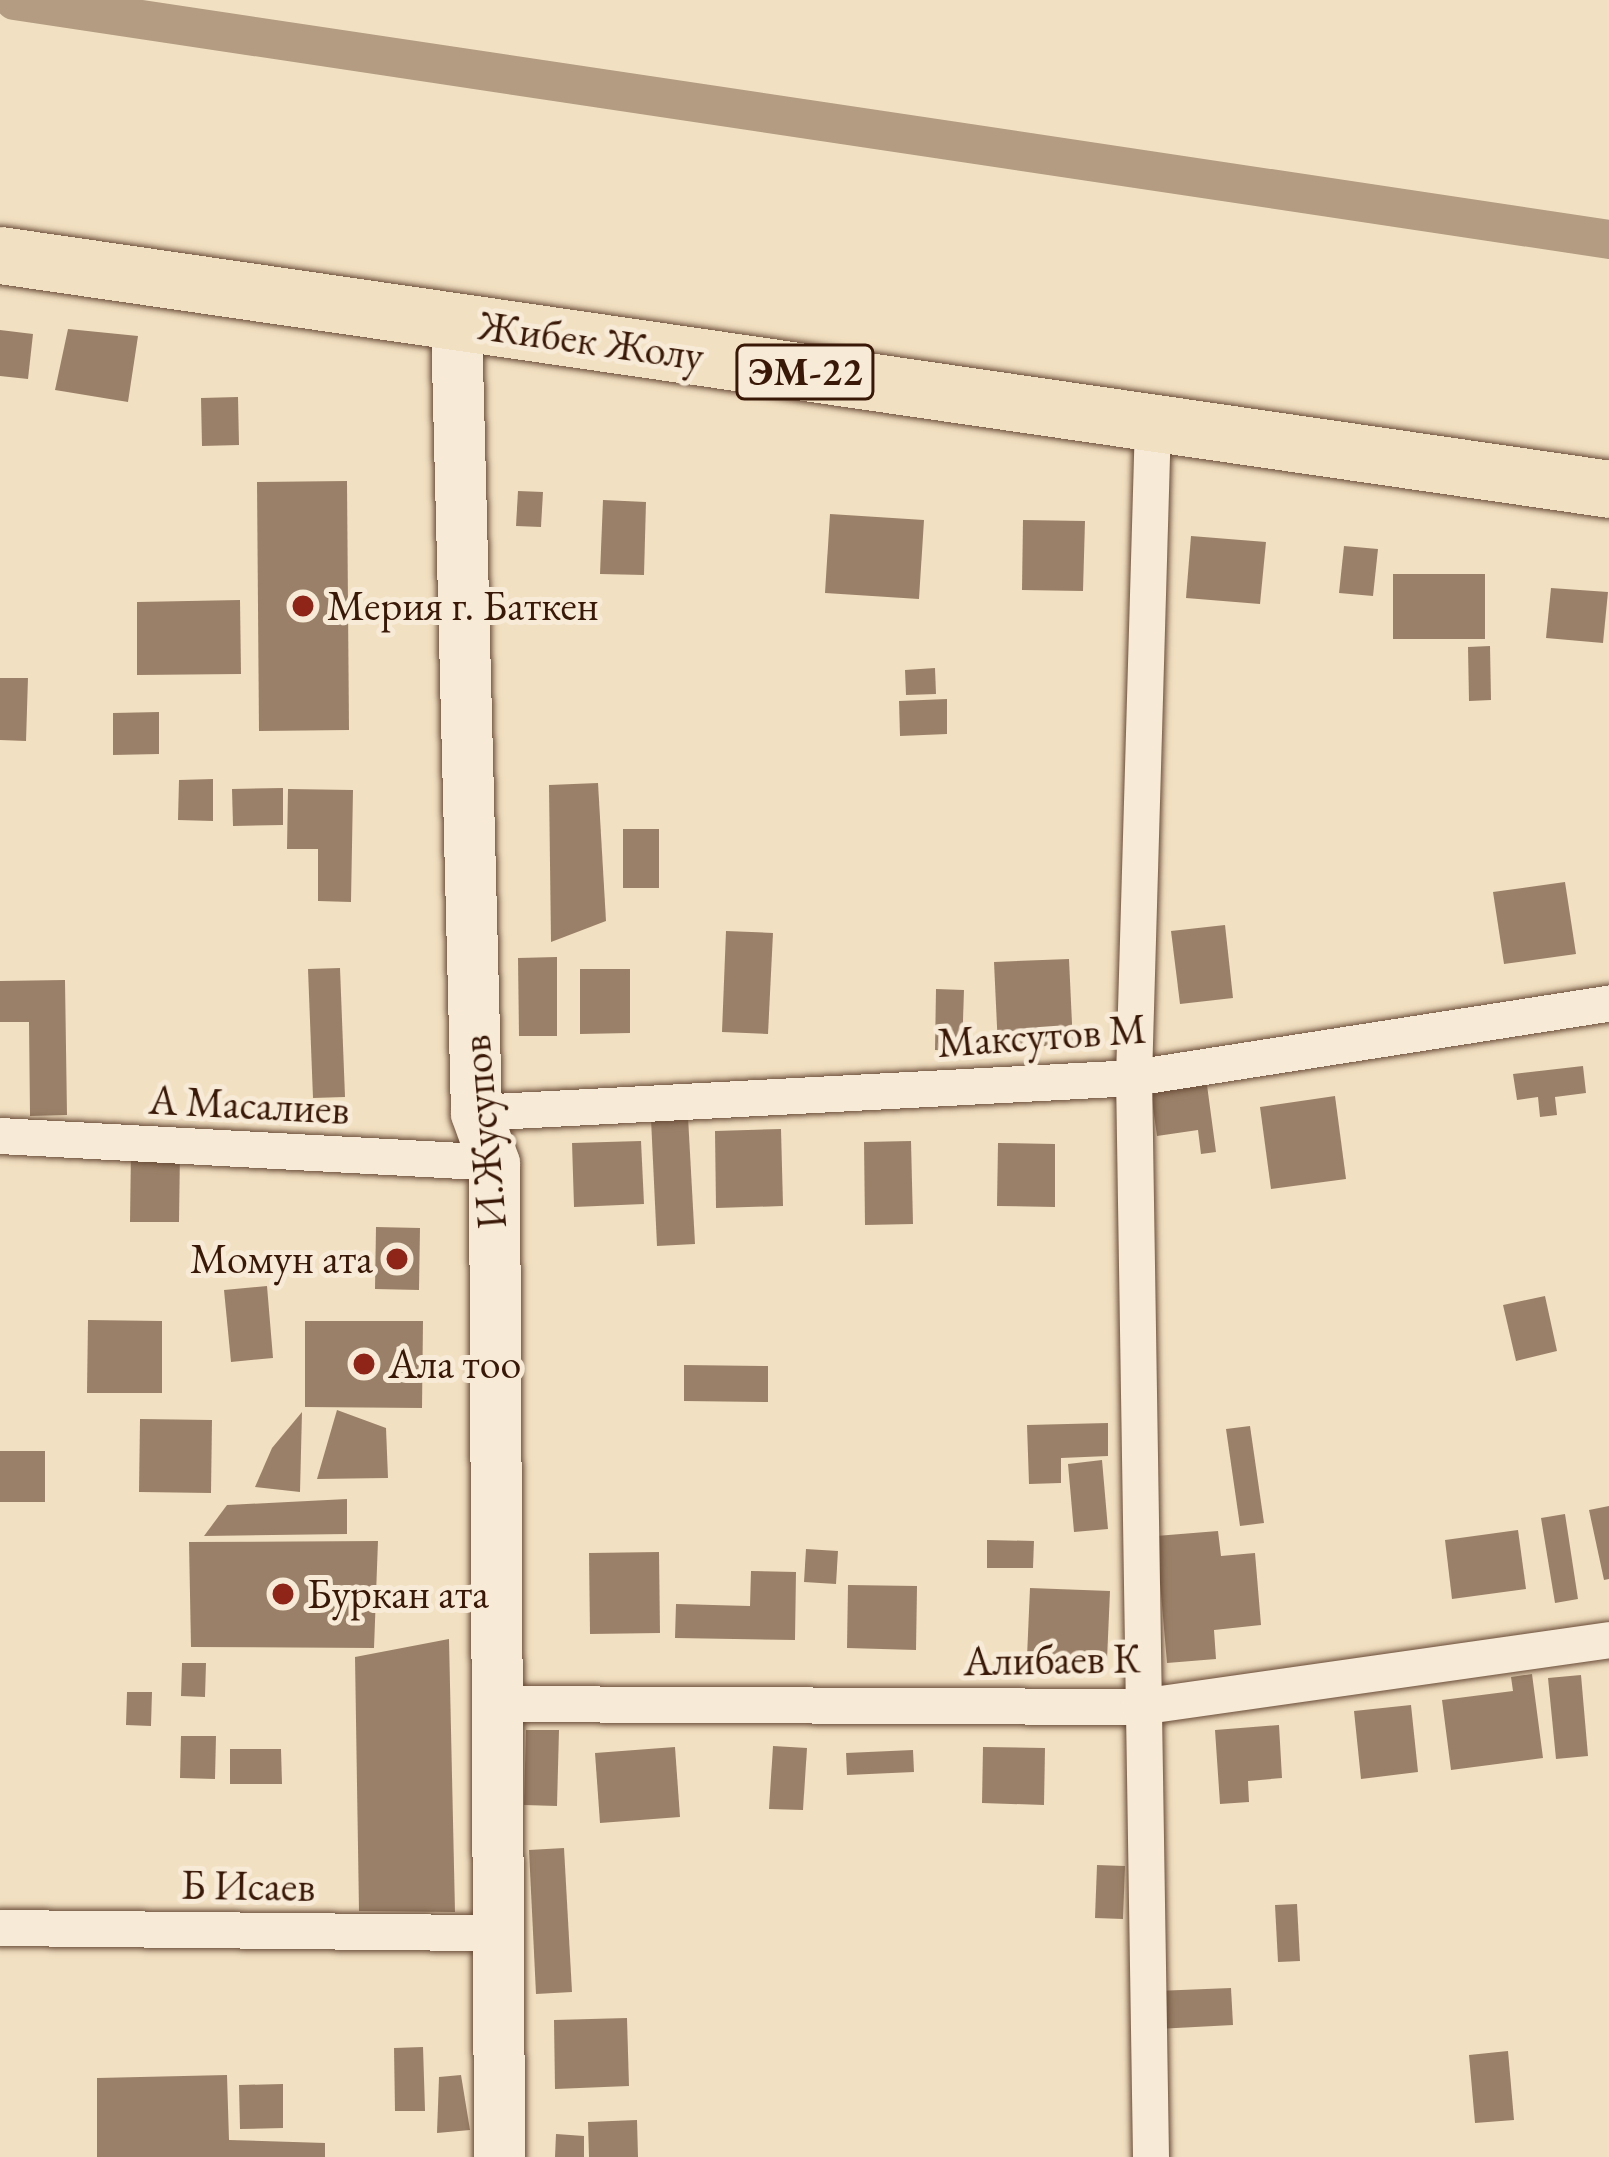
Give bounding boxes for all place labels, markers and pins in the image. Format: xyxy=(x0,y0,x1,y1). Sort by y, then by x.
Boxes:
place label: Мерия г. Бaткен xyxy=(327,581,599,631)
marker: Мерия г. Бaткен xyxy=(290,593,316,619)
place label: Момун ата xyxy=(190,1234,373,1284)
marker: Момун ата xyxy=(384,1246,410,1272)
place label: Ала тоо xyxy=(388,1339,521,1389)
marker: Ала тоо xyxy=(351,1351,377,1377)
place label: Буркан ата xyxy=(307,1569,489,1619)
marker: Буркан ата xyxy=(270,1581,296,1607)

